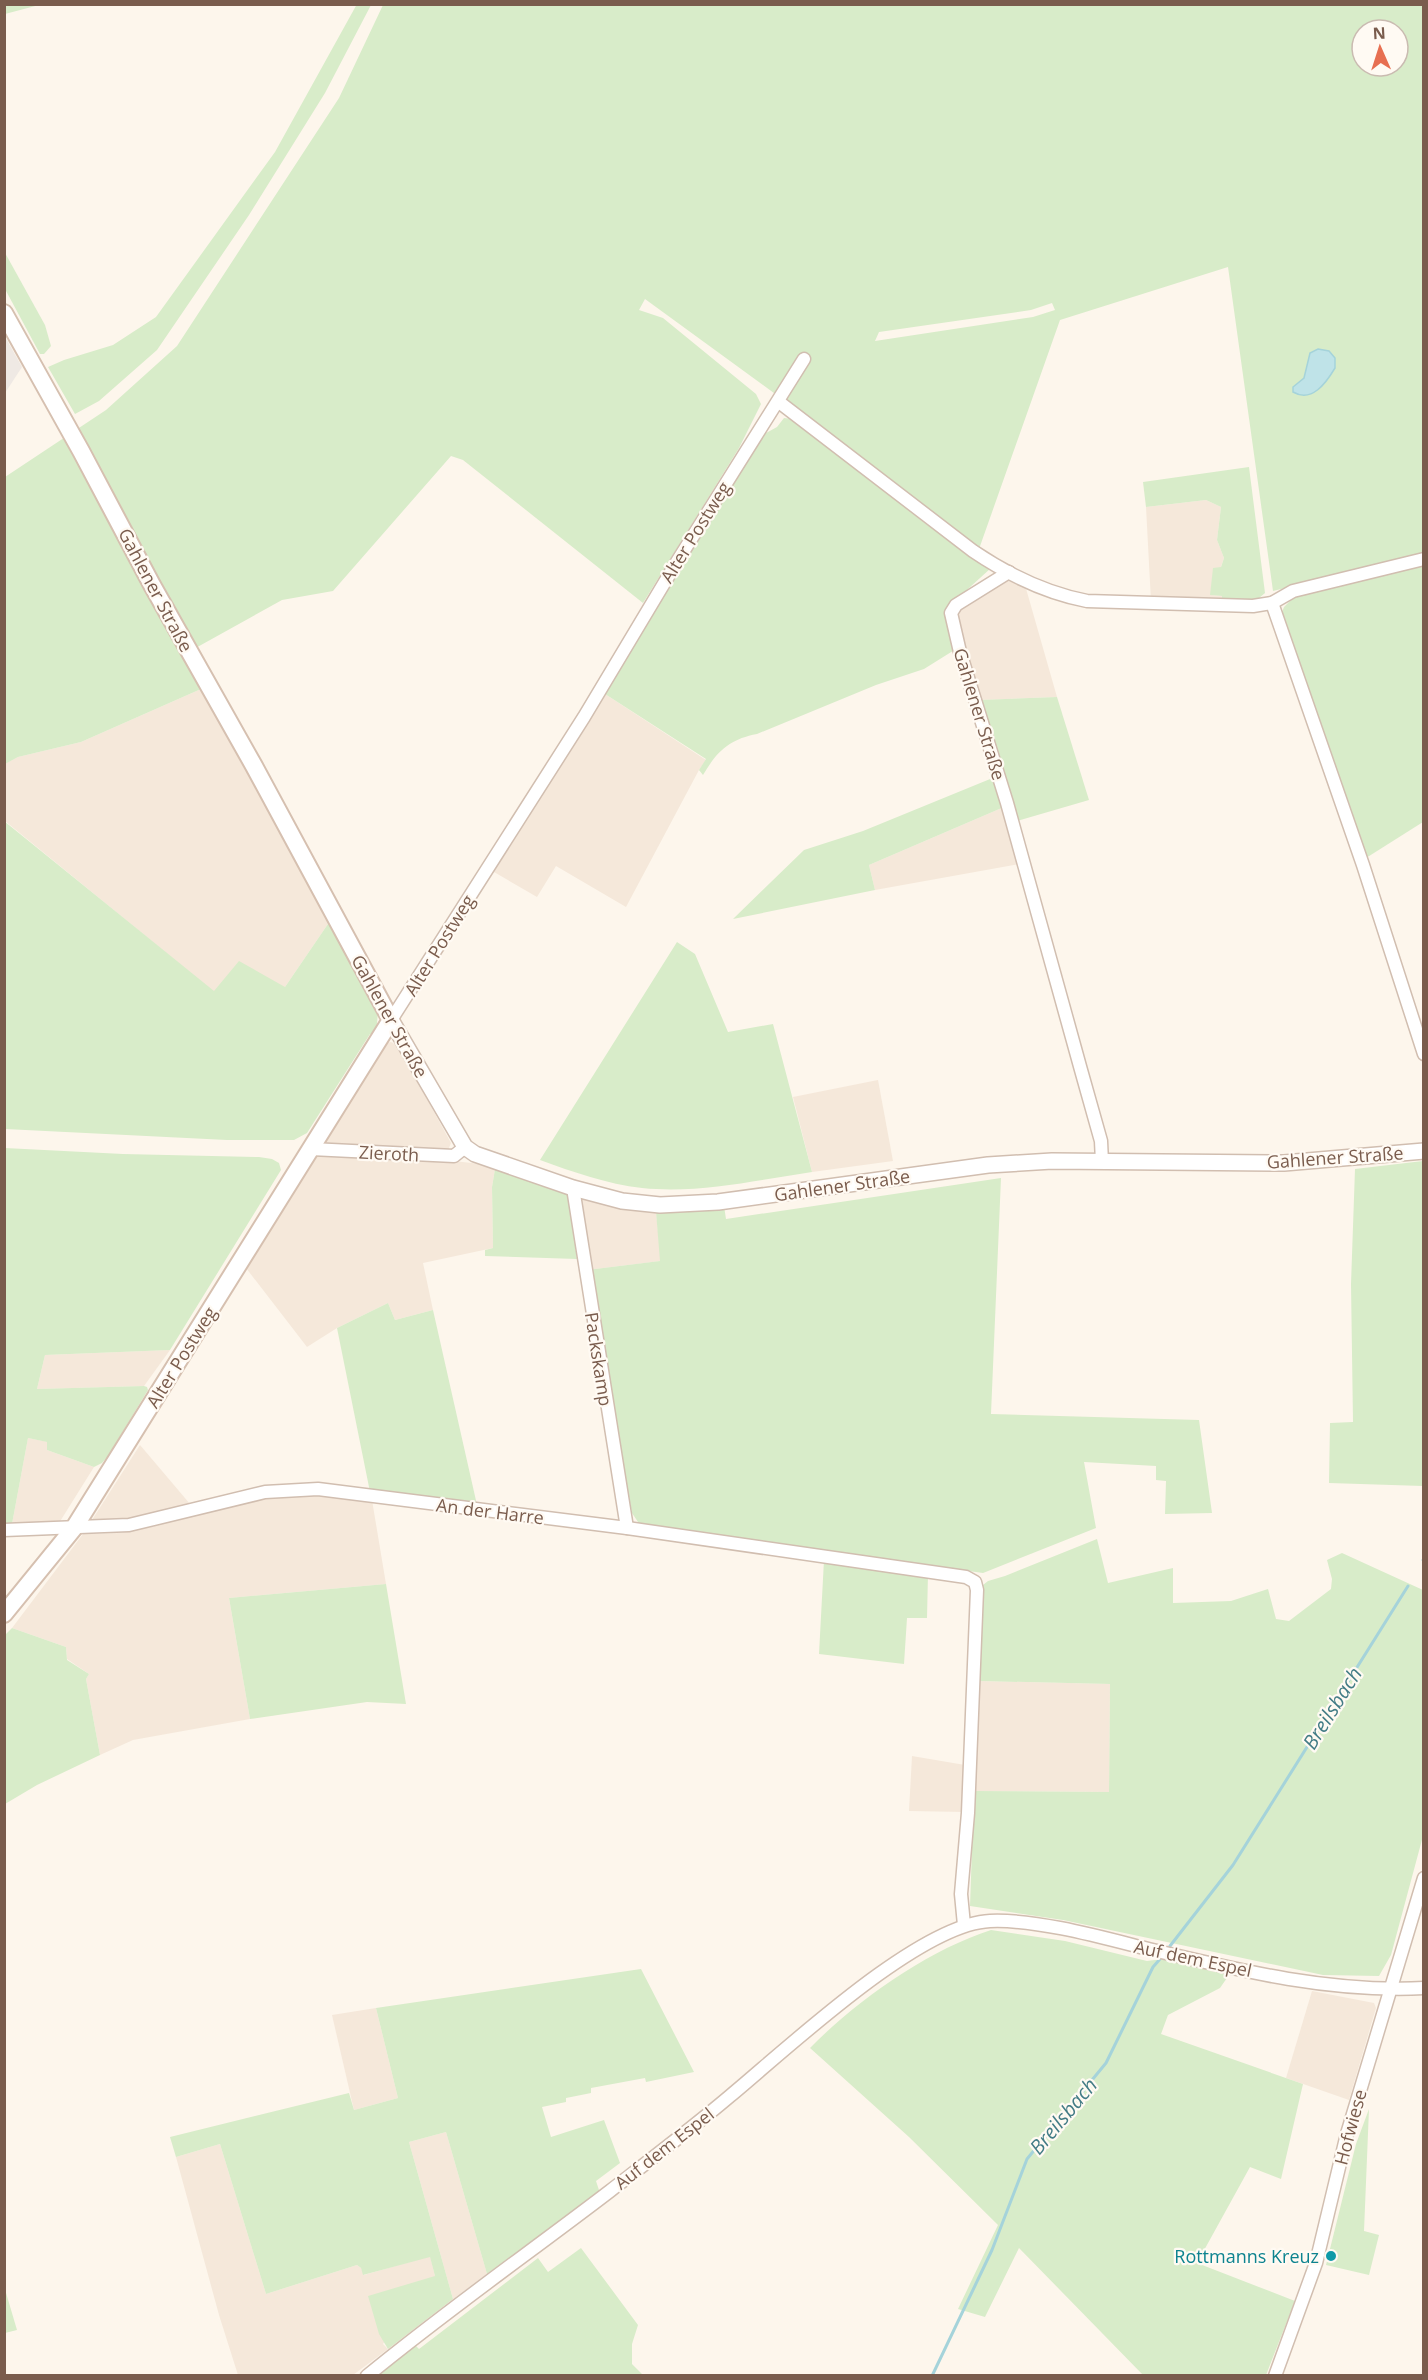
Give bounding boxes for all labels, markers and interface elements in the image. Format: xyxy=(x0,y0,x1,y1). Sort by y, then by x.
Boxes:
north arrow xyxy=(1350,18,1410,78)
text: N xyxy=(1372,22,1386,44)
street label: Alter Postweg xyxy=(654,477,736,587)
street label: Gahlener Straße xyxy=(113,524,199,656)
street label: Gahlener Straße xyxy=(949,645,1011,783)
street label: Alter Postweg xyxy=(398,890,480,1000)
street label: Gahlener Straße xyxy=(346,950,434,1082)
street label: Zieroth xyxy=(358,1139,420,1167)
street label: Gahlener Straße xyxy=(1266,1140,1404,1174)
street label: Gahlener Straße xyxy=(773,1164,911,1206)
street label: Alter Postweg xyxy=(140,1302,222,1412)
street label: Packskamp xyxy=(580,1310,618,1408)
street label: An der Harre xyxy=(435,1492,545,1530)
water label: Breilsbach xyxy=(1296,1662,1368,1754)
street label: Auf dem Espel xyxy=(1132,1934,1254,1982)
water label: Breilsbach xyxy=(1023,2072,1103,2160)
street label: Hofwiese xyxy=(1328,2086,1372,2168)
street label: Auf dem Espel xyxy=(609,2102,719,2194)
place label: Rottmanns Kreuz xyxy=(1174,2244,1319,2268)
marker: Rottmanns Kreuz xyxy=(1324,2249,1338,2263)

